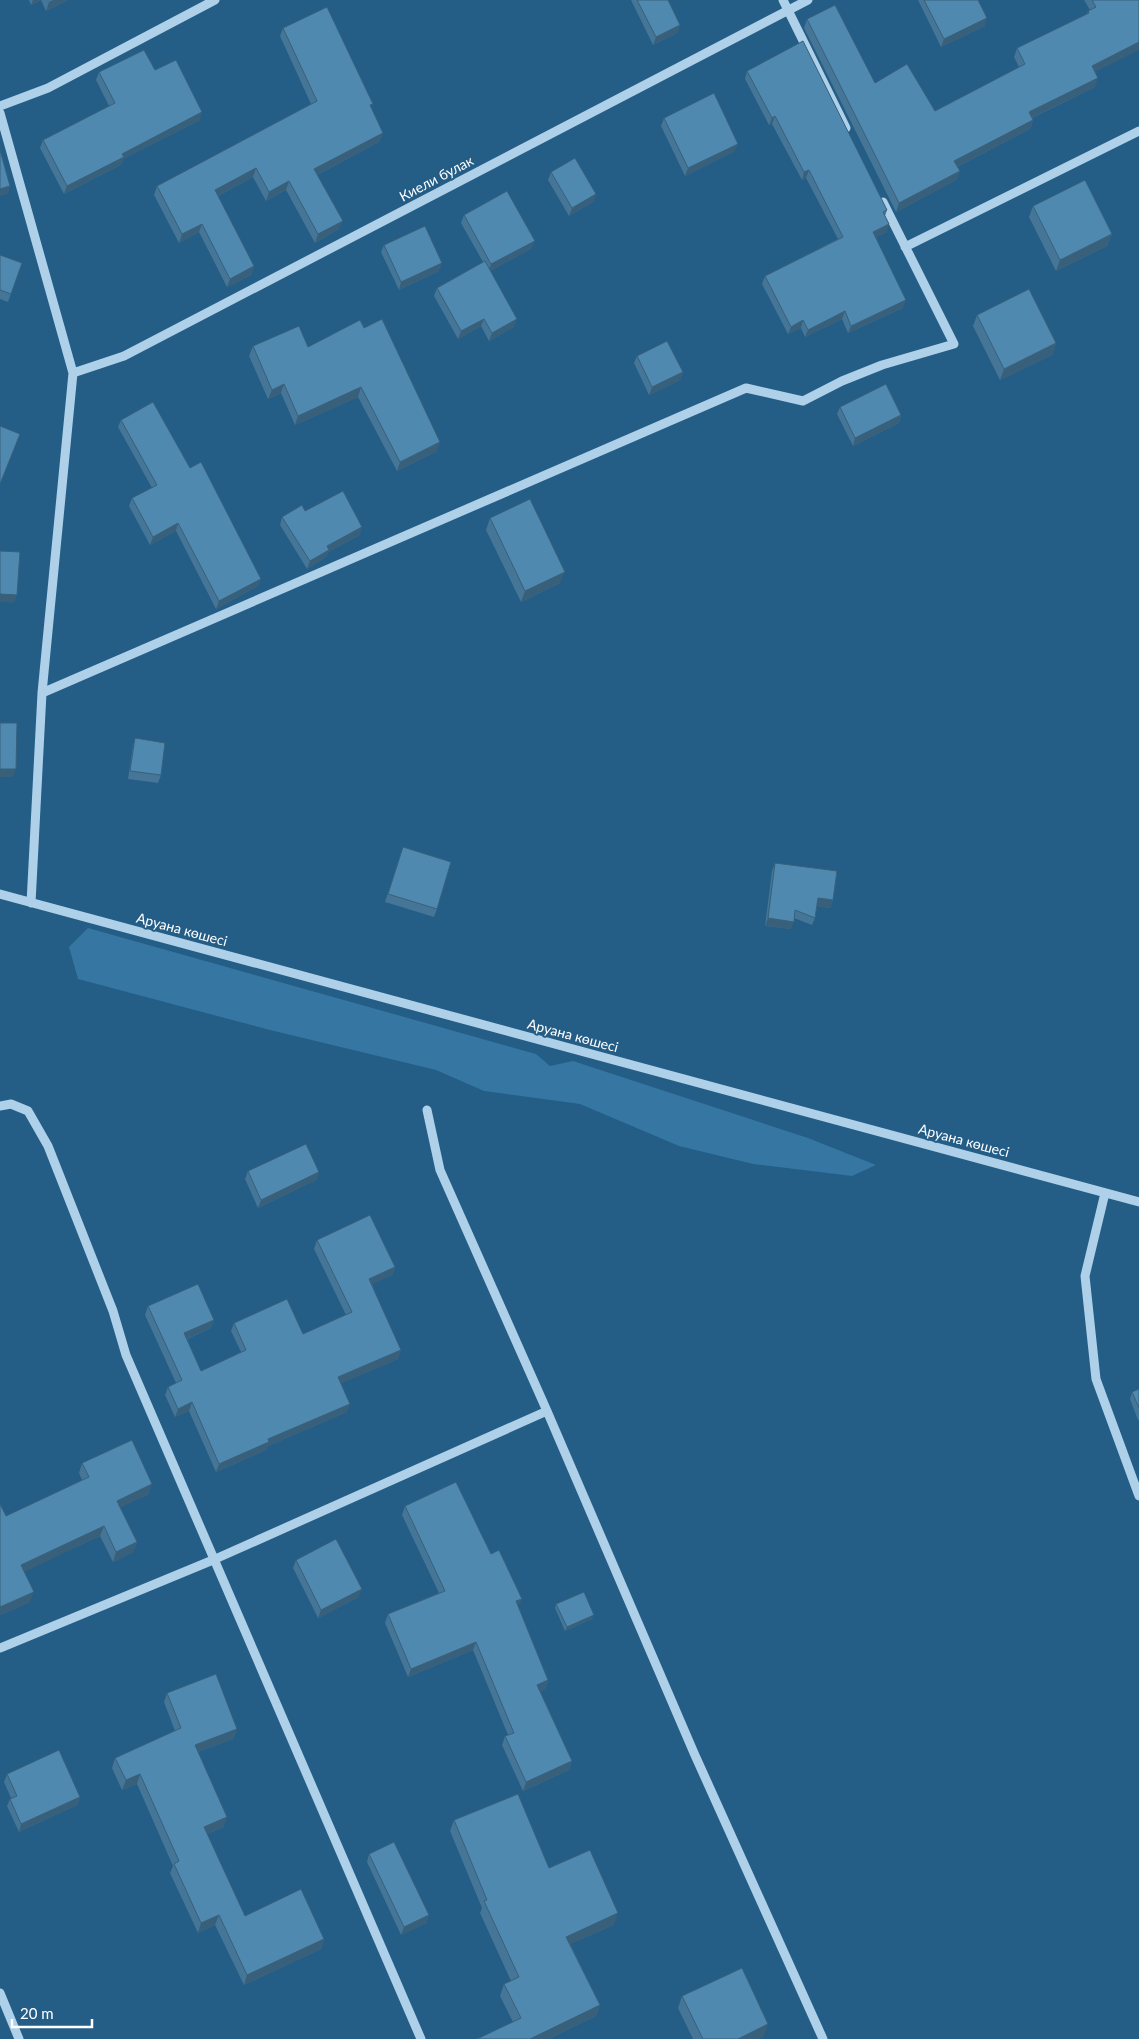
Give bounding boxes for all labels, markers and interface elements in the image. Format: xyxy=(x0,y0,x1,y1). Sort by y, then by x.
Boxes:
street label: Киели булак xyxy=(396,151,477,205)
street label: Аруана көшесі xyxy=(135,909,229,949)
street label: Аруана көшесі xyxy=(526,1015,620,1055)
street label: Аруана көшесі xyxy=(917,1120,1011,1160)
scale bar xyxy=(12,1996,92,2028)
text: 20 m xyxy=(20,2004,54,2022)

